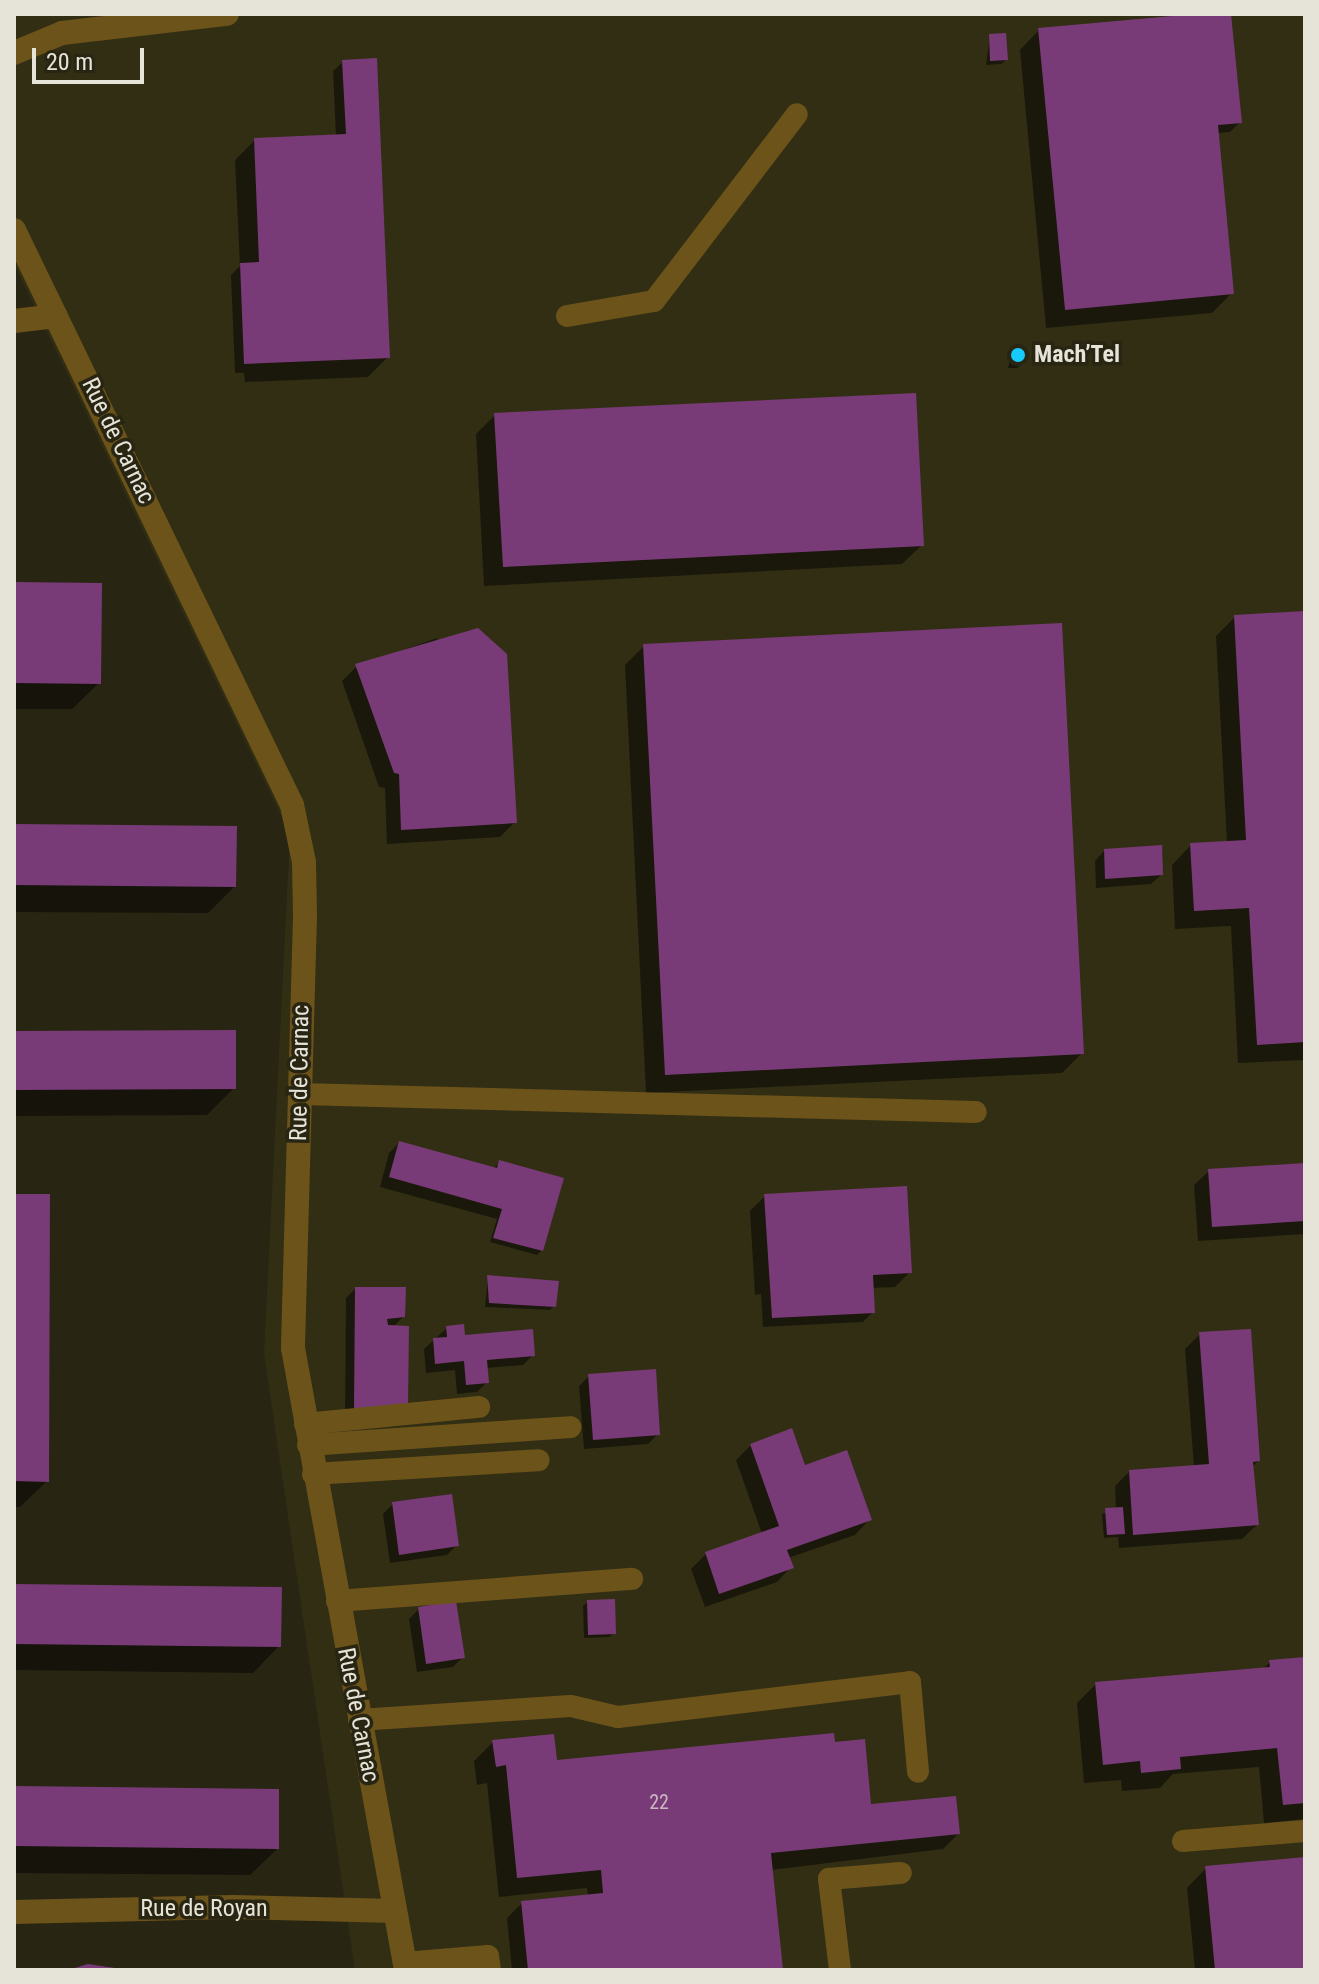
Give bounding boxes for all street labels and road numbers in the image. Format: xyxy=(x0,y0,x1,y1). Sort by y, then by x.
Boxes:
street label: Rue de Carnac xyxy=(75,373,161,509)
street label: Rue de Carnac xyxy=(284,1005,316,1141)
street label: Rue de Carnac xyxy=(331,1645,385,1785)
street label: Rue de Royan xyxy=(140,1895,268,1923)

